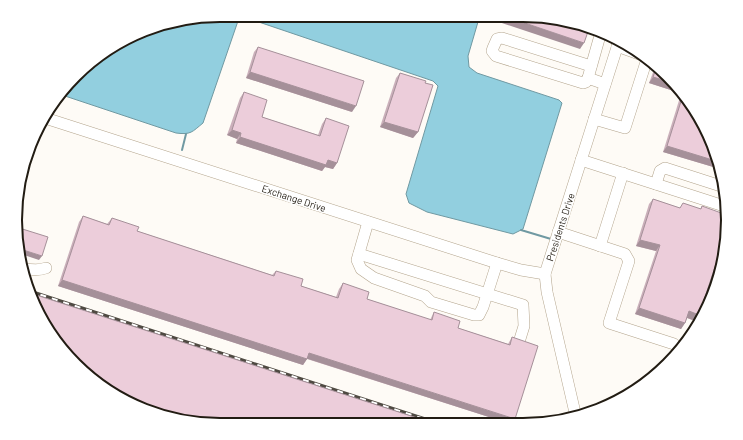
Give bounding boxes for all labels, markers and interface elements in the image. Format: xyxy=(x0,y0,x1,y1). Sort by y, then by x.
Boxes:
street label: Exchange Drive xyxy=(260,182,328,214)
street label: Presidents Drive xyxy=(543,191,577,263)

